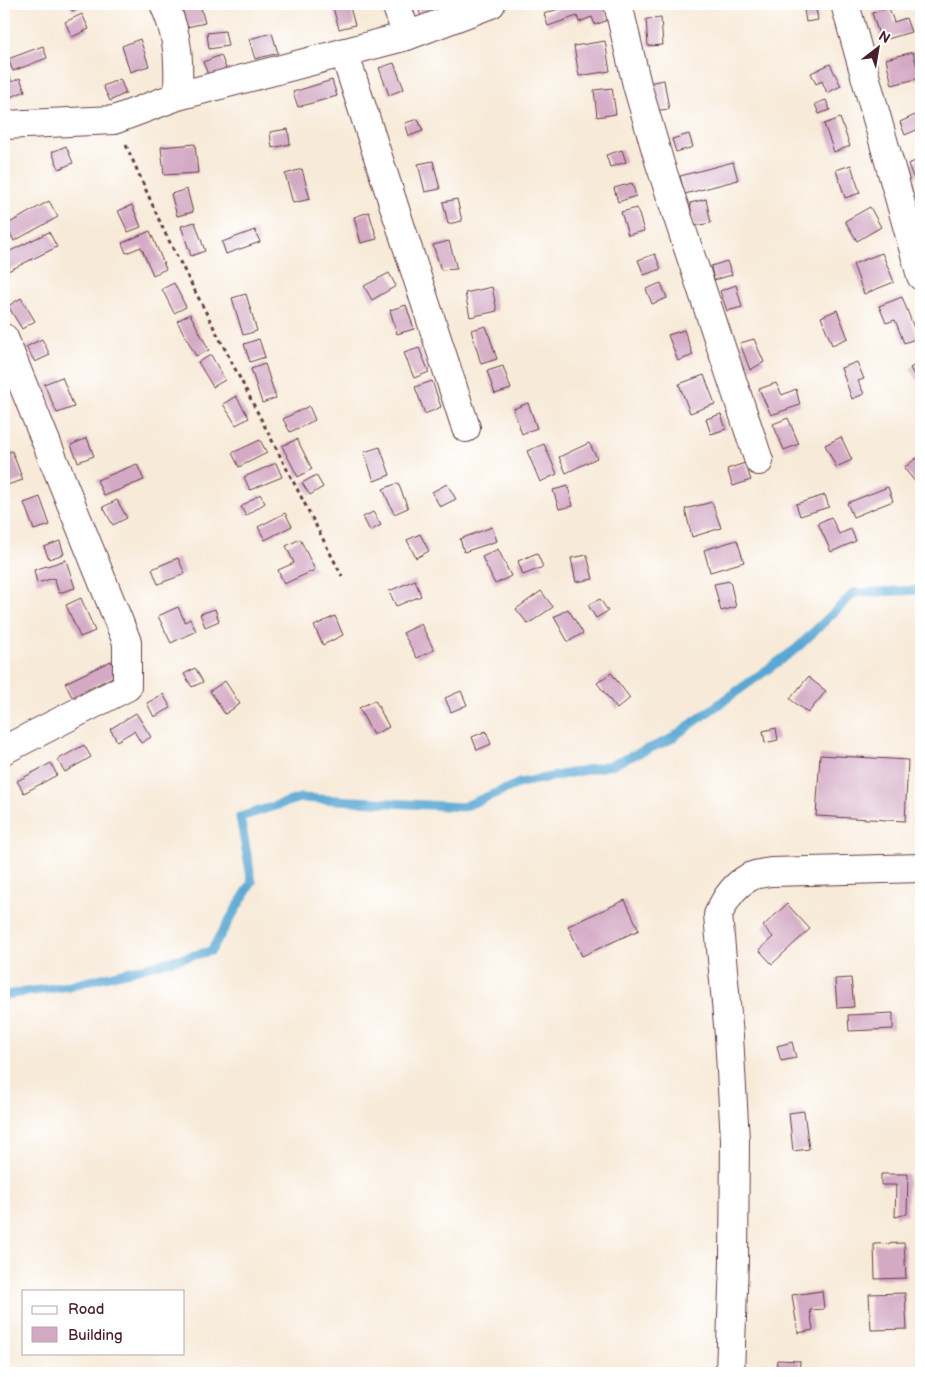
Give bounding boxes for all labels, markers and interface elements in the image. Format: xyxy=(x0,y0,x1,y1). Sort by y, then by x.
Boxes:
north arrow xyxy=(852,22,902,72)
text: N xyxy=(876,27,893,47)
legend xyxy=(22,1290,185,1354)
text: Road xyxy=(68,1300,104,1319)
text: Building xyxy=(68,1326,123,1345)

